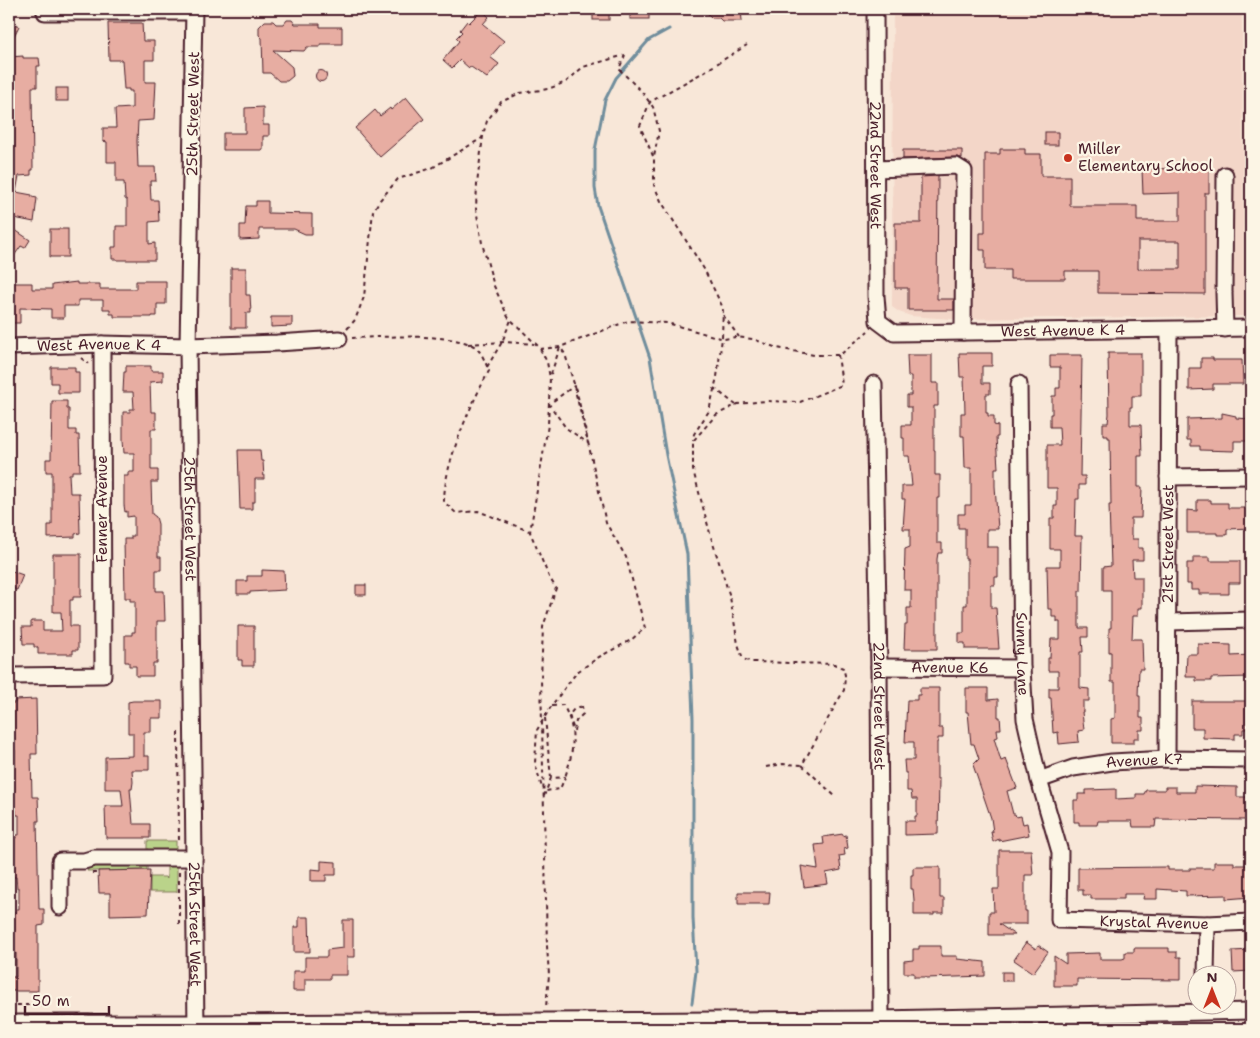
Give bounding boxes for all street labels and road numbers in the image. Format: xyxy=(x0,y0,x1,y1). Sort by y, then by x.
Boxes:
street label: 25th Street West xyxy=(182,51,204,177)
street label: 22nd Street West xyxy=(865,101,886,229)
street label: West Avenue K 4 xyxy=(1001,320,1125,342)
street label: West Avenue K 4 xyxy=(36,334,161,356)
street label: Fenner Avenue xyxy=(92,455,112,563)
street label: 25th Street West xyxy=(179,456,201,582)
street label: 21st Street West xyxy=(1158,484,1178,604)
street label: Sunny Lane xyxy=(1011,612,1034,696)
street label: 22nd Street West xyxy=(869,641,890,770)
street label: Avenue K6 xyxy=(911,657,989,678)
street label: Avenue K7 xyxy=(1104,749,1183,773)
street label: 25th Street West xyxy=(184,861,206,987)
street label: Krystal Avenue xyxy=(1099,911,1209,934)

